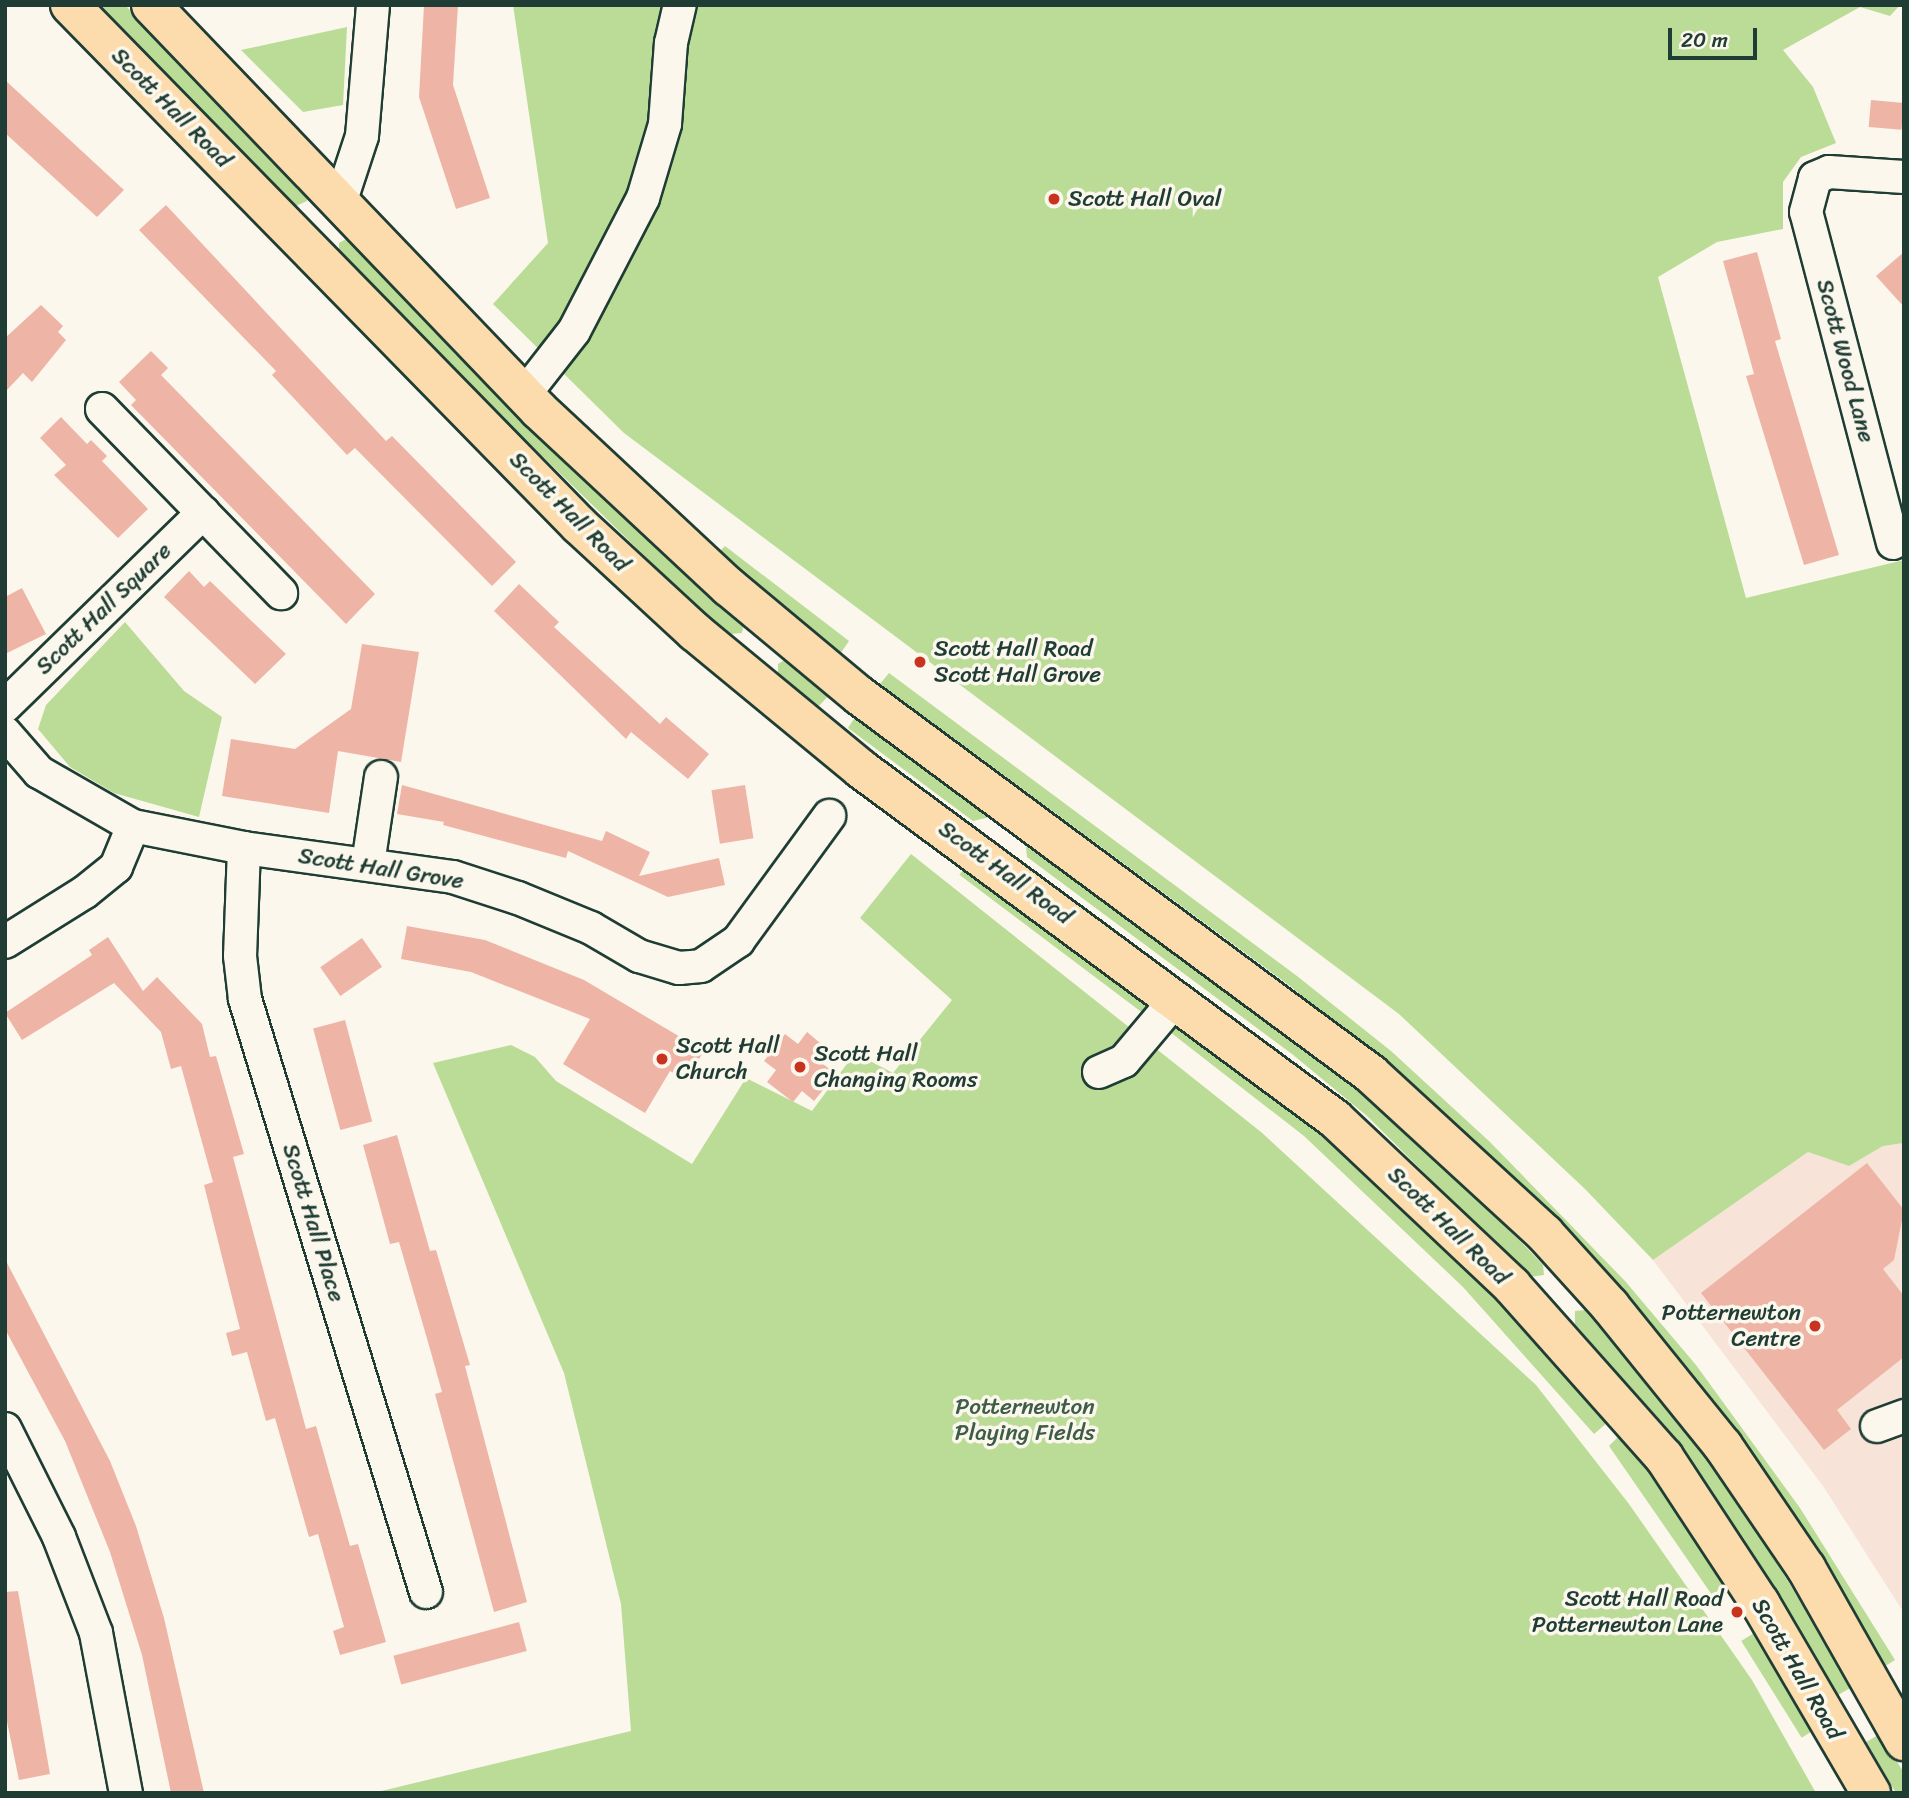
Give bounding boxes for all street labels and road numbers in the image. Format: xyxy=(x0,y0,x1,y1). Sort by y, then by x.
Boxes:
street label: Scott Hall Road xyxy=(105,42,237,174)
street label: Scott Wood Lane xyxy=(1810,276,1880,446)
street label: Scott Hall Road xyxy=(503,446,635,578)
street label: Scott Hall Square xyxy=(30,537,178,681)
street label: Scott Hall Road xyxy=(933,815,1077,931)
street label: Scott Hall Grove xyxy=(296,842,466,896)
street label: Scott Hall Place xyxy=(276,1140,350,1306)
street label: Scott Hall Road xyxy=(1381,1161,1515,1291)
street label: Scott Hall Road xyxy=(1745,1593,1849,1745)

